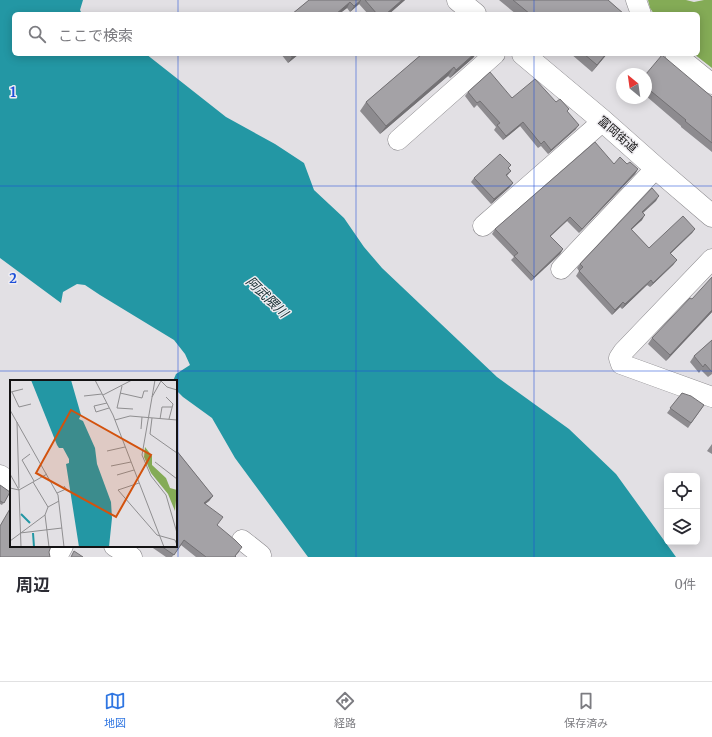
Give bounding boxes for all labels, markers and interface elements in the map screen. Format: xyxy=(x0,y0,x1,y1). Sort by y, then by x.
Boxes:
search box xyxy=(12,12,700,56)
icon: search xyxy=(26,23,48,45)
text: ここで検索 xyxy=(58,26,133,45)
north arrow xyxy=(616,68,652,104)
text: 1 xyxy=(10,84,16,101)
street label: 富岡街道 xyxy=(595,113,641,155)
text: 2 xyxy=(9,270,17,287)
water label: 阿武隈川 xyxy=(242,273,293,323)
inset map xyxy=(10,380,177,547)
map controls xyxy=(664,473,700,545)
button: locate xyxy=(664,473,700,509)
button: layers xyxy=(664,509,700,545)
text: 周辺 xyxy=(16,574,50,596)
text: 0件 xyxy=(675,576,696,593)
tab: 地図 xyxy=(104,690,126,730)
tab: 経路 xyxy=(334,690,356,730)
tab: 保存済み xyxy=(564,690,608,730)

